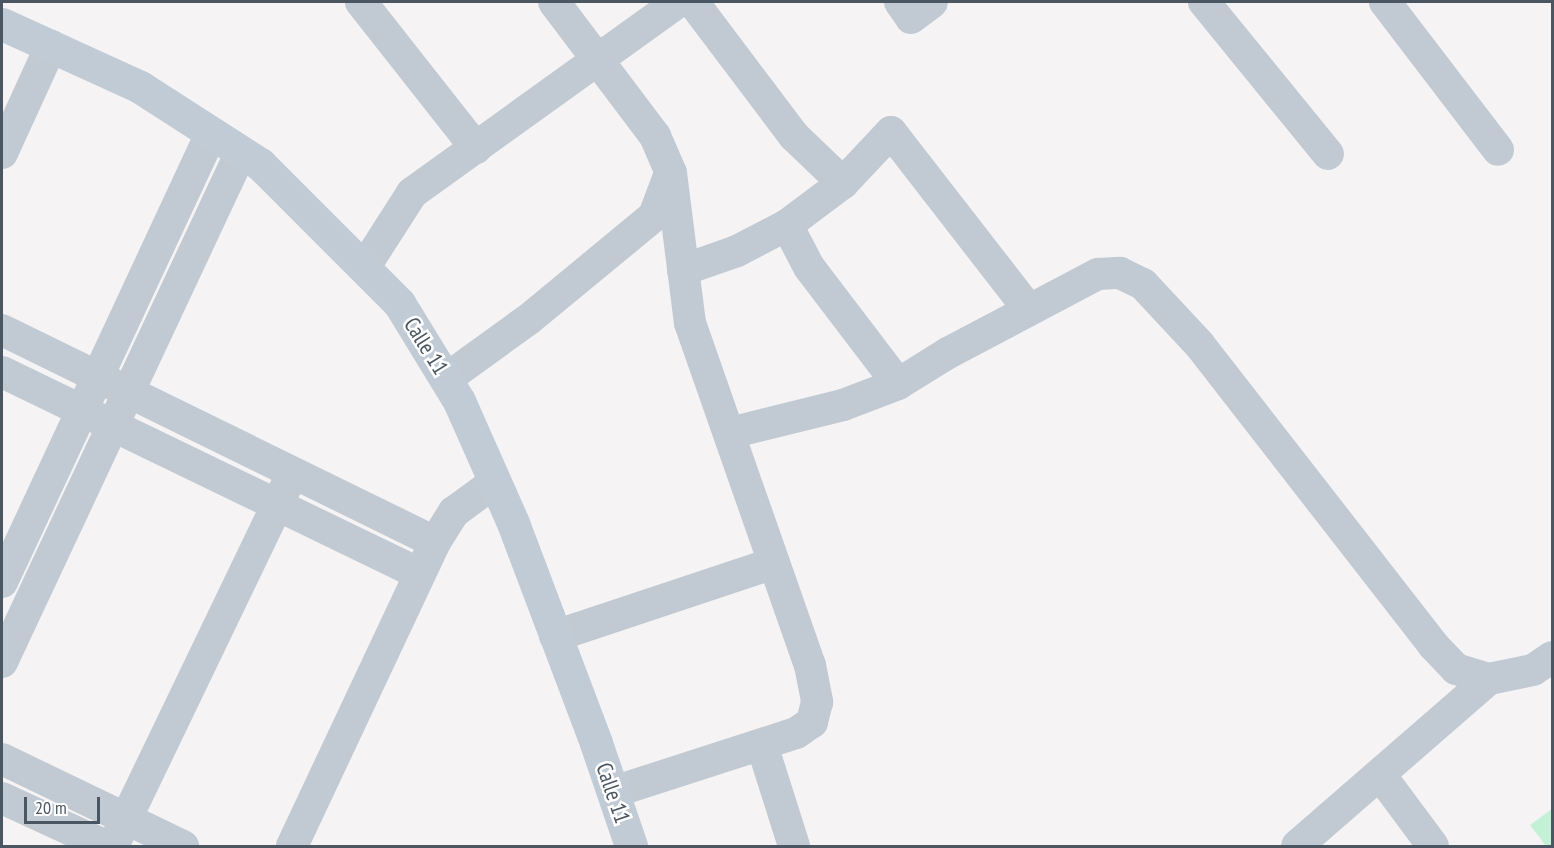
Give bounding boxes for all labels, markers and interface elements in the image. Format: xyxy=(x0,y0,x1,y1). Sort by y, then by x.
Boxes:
street label: Calle 11 xyxy=(398,313,454,379)
street label: Calle 11 xyxy=(590,759,636,827)
scale bar xyxy=(27,785,104,823)
text: 20 m xyxy=(35,796,67,819)

